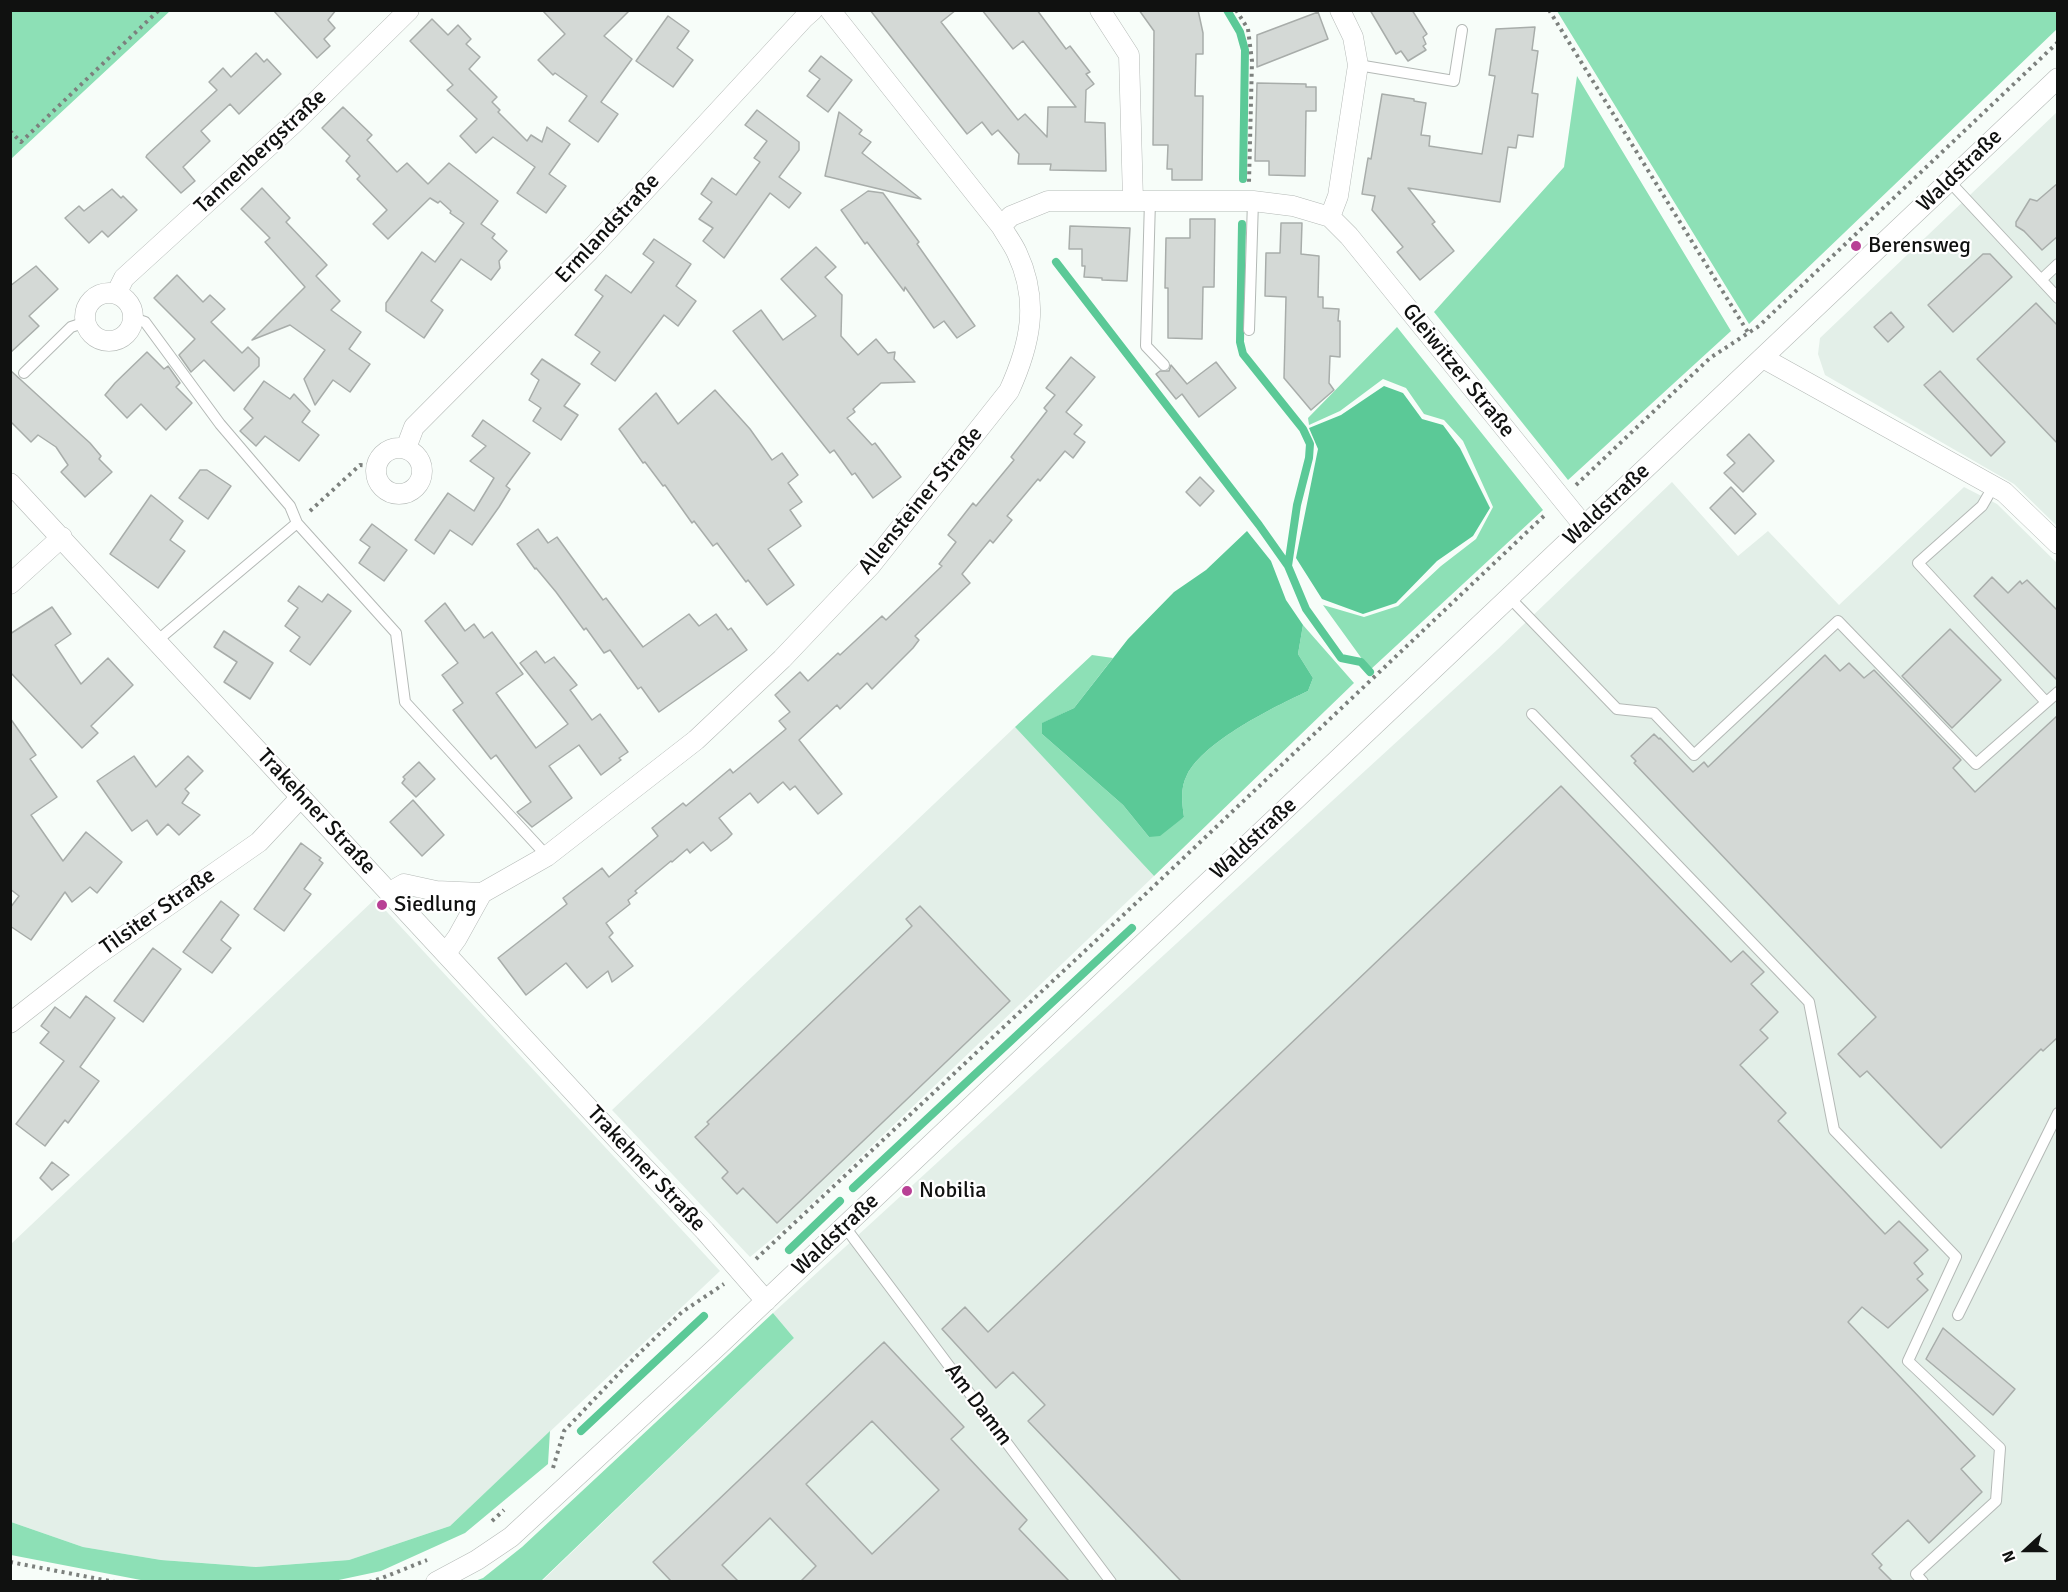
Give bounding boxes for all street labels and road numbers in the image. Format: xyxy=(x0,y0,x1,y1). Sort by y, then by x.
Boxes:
street label: Tannenbergstraße xyxy=(190,84,332,220)
street label: Waldstraße xyxy=(1912,124,2008,218)
street label: Ermlandstraße xyxy=(550,169,666,289)
street label: Gleiwitzer Straße xyxy=(1396,299,1520,443)
street label: Allensteiner Straße xyxy=(853,422,989,580)
street label: Waldstraße xyxy=(1558,458,1656,552)
street label: Trakehner Straße xyxy=(251,744,381,880)
street label: Waldstraße xyxy=(1205,792,1303,886)
street label: Tilsiter Straße xyxy=(96,863,220,961)
street label: Trakehner Straße xyxy=(581,1101,711,1237)
street label: Waldstraße xyxy=(787,1188,885,1282)
street label: Am Damm xyxy=(939,1359,1017,1451)

